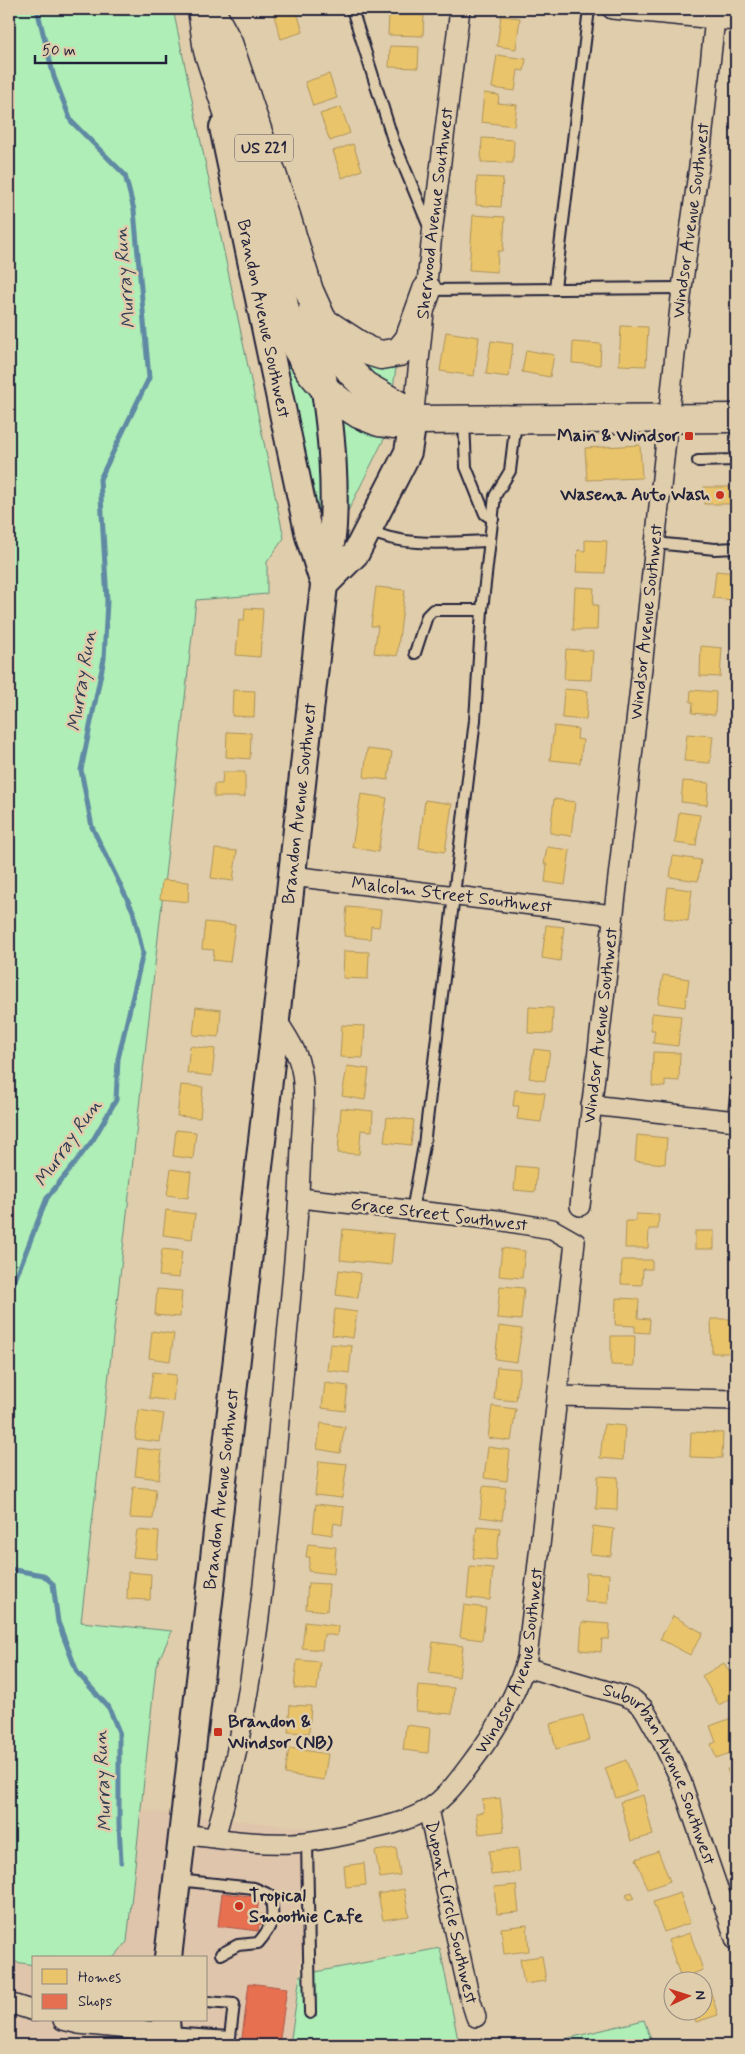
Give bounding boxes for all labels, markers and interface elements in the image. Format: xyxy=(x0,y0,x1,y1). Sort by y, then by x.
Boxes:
scale bar xyxy=(35,32,166,64)
text: 50 m xyxy=(42,41,76,61)
street label: Sherwood Avenue Southwest xyxy=(411,105,460,320)
street label: Windsor Avenue Southwest xyxy=(667,121,716,319)
road number: US 221 xyxy=(235,134,293,162)
street label: Brandon Avenue Southwest xyxy=(231,217,296,421)
water label: Murray Run xyxy=(108,226,142,330)
place label: Main & Windsor xyxy=(557,424,680,448)
marker: Main & Windsor xyxy=(683,430,695,442)
place label: Wasena Auto Wash xyxy=(559,483,710,507)
marker: Wasena Auto Wash xyxy=(714,489,726,501)
street label: Windsor Avenue Southwest xyxy=(624,522,669,721)
water label: Murray Run xyxy=(62,629,102,733)
street label: Brandon Avenue Southwest xyxy=(277,701,323,905)
street label: Malcolm Street Southwest xyxy=(350,871,554,920)
street label: Windsor Avenue Southwest xyxy=(578,925,624,1125)
water label: Murray Run xyxy=(29,1094,107,1192)
street label: Grace Street Southwest xyxy=(349,1192,529,1238)
street label: Brandon Avenue Southwest xyxy=(198,1387,245,1591)
street label: Windsor Avenue Southwest xyxy=(469,1566,549,1759)
street label: Suburban Avenue Southwest xyxy=(600,1678,721,1869)
place label: Brandon & Windsor (NB) xyxy=(227,1710,333,1755)
marker: Brandon & Windsor (NB) xyxy=(212,1726,224,1738)
water label: Murray Run xyxy=(88,1729,118,1832)
street label: Dupont Circle Southwest xyxy=(419,1819,483,2008)
place label: Tropical Smoothie Cafe xyxy=(249,1884,363,1929)
marker: Tropical Smoothie Cafe xyxy=(233,1900,245,1912)
legend xyxy=(32,1956,208,2022)
text: Homes xyxy=(78,1968,121,1988)
north arrow xyxy=(662,1972,712,2022)
text: N xyxy=(691,1990,709,2000)
text: Shops xyxy=(78,1992,113,2012)

